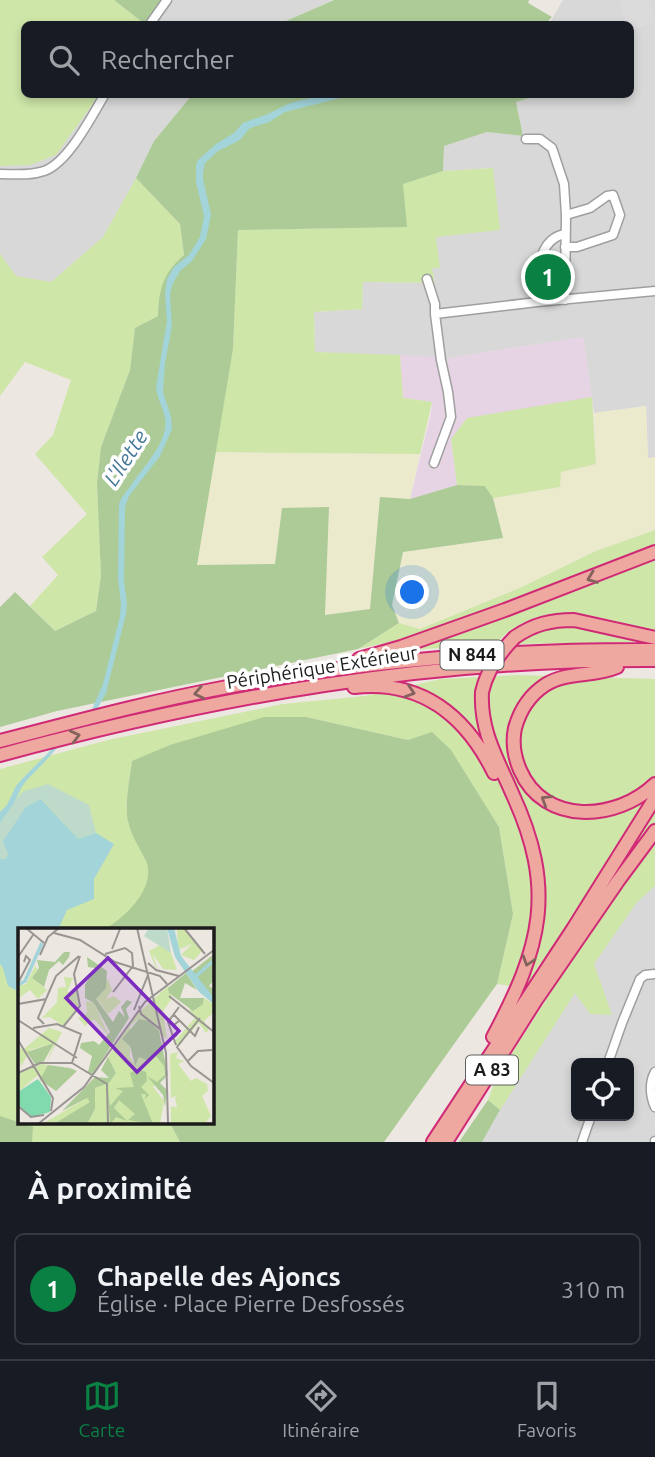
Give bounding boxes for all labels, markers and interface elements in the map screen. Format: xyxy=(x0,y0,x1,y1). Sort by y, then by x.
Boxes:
search box xyxy=(21,21,634,98)
icon: search xyxy=(45,41,83,79)
text: Rechercher xyxy=(101,45,234,74)
pin: 1 xyxy=(525,251,571,303)
water label: L'Ilette xyxy=(98,425,152,490)
one-way arrow xyxy=(586,569,598,583)
your location xyxy=(395,575,429,609)
road number: N 844 xyxy=(440,640,504,670)
street label: Périphérique Extérieur xyxy=(225,641,419,693)
one-way arrow xyxy=(193,684,205,699)
one-way arrow xyxy=(404,684,416,698)
one-way arrow xyxy=(68,730,80,744)
one-way arrow xyxy=(541,795,554,808)
inset map xyxy=(18,928,214,1124)
one-way arrow xyxy=(522,955,536,967)
road number: A 83 xyxy=(466,1056,518,1084)
map controls xyxy=(571,1058,634,1121)
button: locate xyxy=(571,1058,634,1121)
text: À proximité xyxy=(28,1171,192,1205)
text: Chapelle des Ajoncs xyxy=(97,1262,341,1291)
text: 1 xyxy=(47,1277,59,1302)
text: 310 m xyxy=(561,1277,625,1302)
text: Église · Place Pierre Desfossés xyxy=(97,1291,405,1316)
tab: Carte xyxy=(79,1377,125,1441)
tab: Itinéraire xyxy=(282,1377,360,1441)
tab: Favoris xyxy=(517,1377,576,1441)

